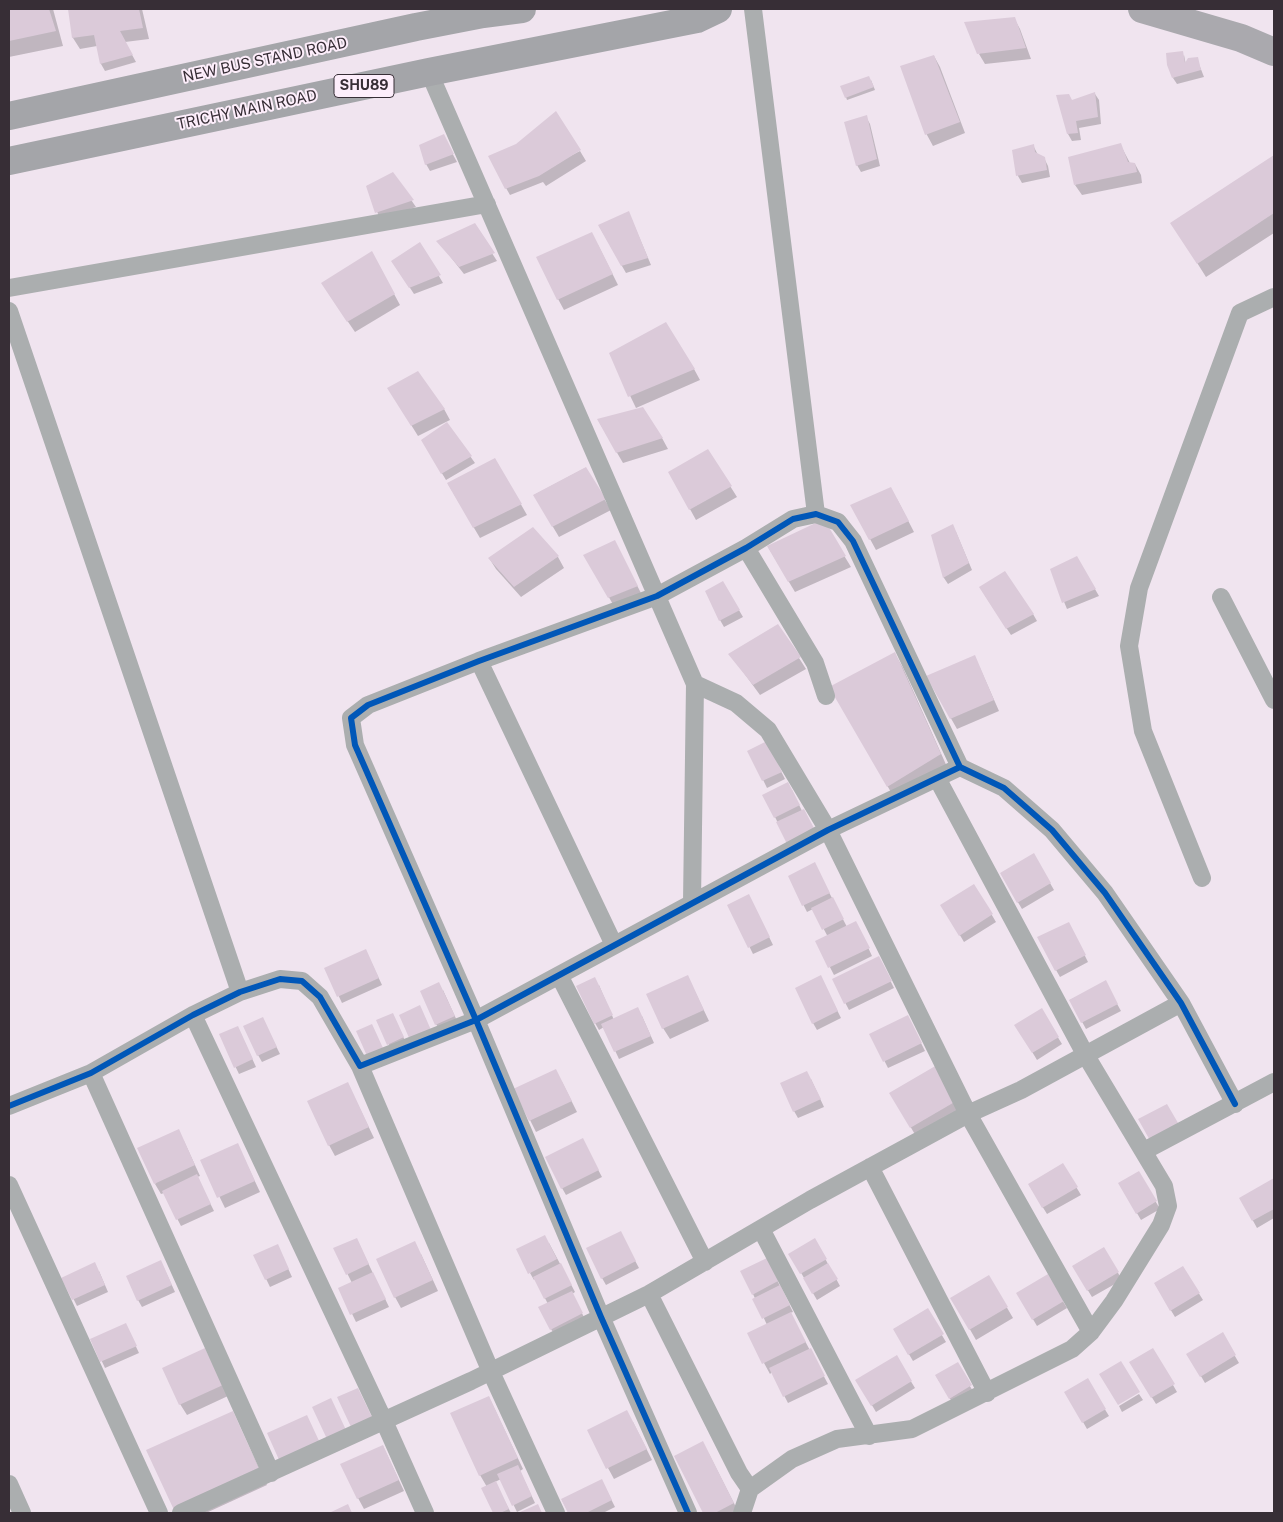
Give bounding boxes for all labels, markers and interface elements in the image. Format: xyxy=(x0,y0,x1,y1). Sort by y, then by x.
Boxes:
street label: NEW BUS STAND ROAD xyxy=(181,34,349,86)
road number: SHU89 xyxy=(334,74,394,98)
street label: TRICHY MAIN ROAD xyxy=(175,86,319,134)

